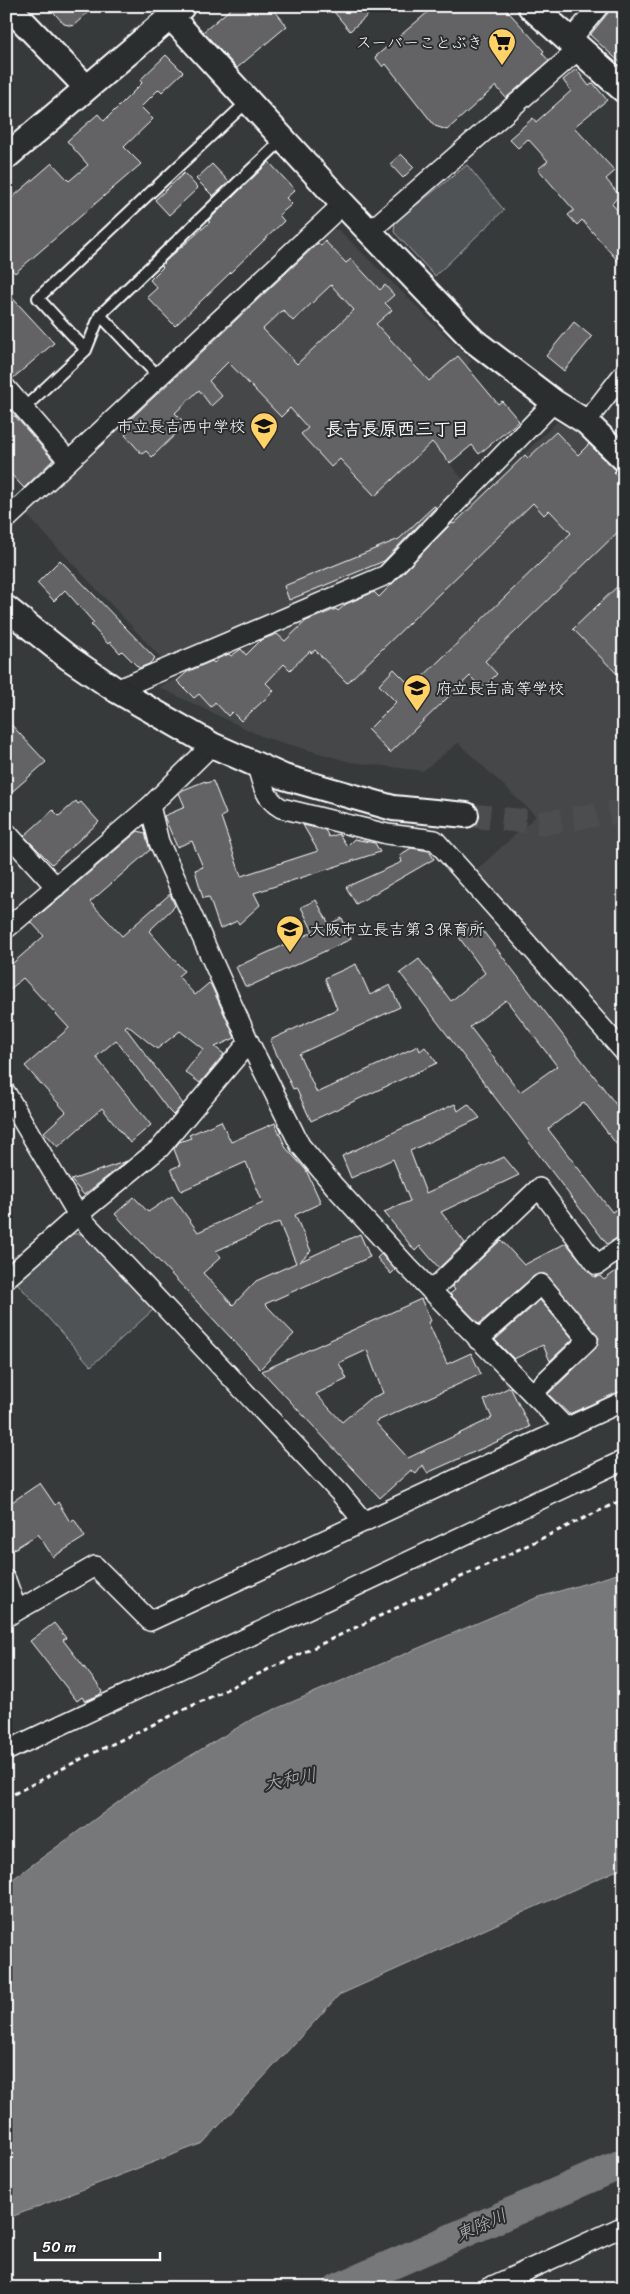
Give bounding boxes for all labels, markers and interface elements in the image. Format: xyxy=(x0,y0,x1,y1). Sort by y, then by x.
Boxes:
supermarket icon: スーバーことぶき xyxy=(487,27,517,66)
place label: スーバーことぶき xyxy=(356,28,483,57)
school or university icon: 市立長吉西中学校 xyxy=(249,411,279,450)
place label: 市立長吉西中学校 xyxy=(117,412,245,441)
district label: 長吉長原西三丁目 xyxy=(325,413,469,445)
school or university icon: 府立長吉高等学校 xyxy=(402,673,432,712)
place label: 府立長吉高等学校 xyxy=(436,674,564,703)
school or university icon: 大阪市立長吉第３保育所 xyxy=(275,914,305,953)
place label: 大阪市立長吉第３保育所 xyxy=(309,915,485,944)
water label: 大和川 xyxy=(260,1758,320,1800)
water label: 東除川 xyxy=(450,2199,512,2251)
scale bar xyxy=(35,2229,160,2261)
text: 50 m xyxy=(42,2234,77,2260)

